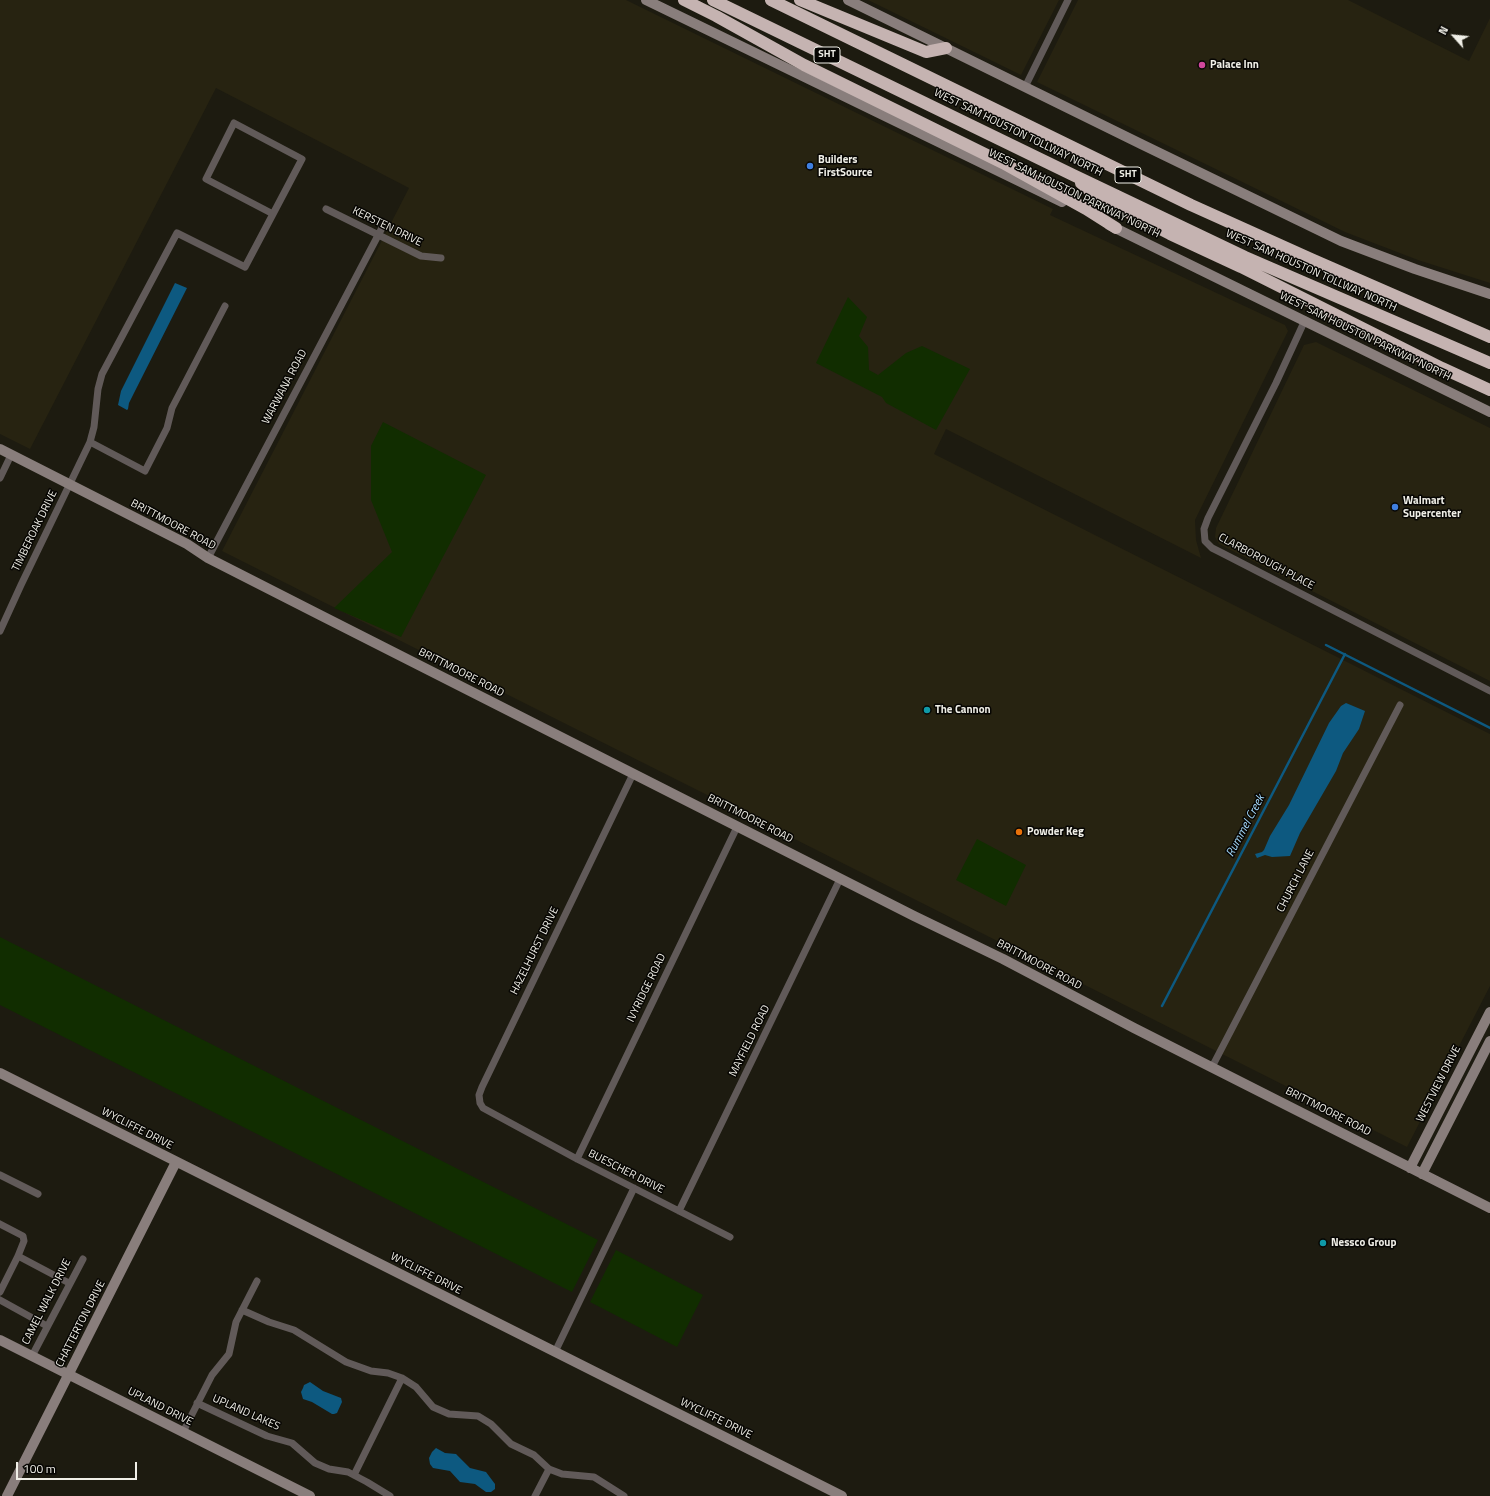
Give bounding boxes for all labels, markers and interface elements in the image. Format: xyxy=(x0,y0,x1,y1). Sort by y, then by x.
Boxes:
north arrow xyxy=(1434,16,1474,56)
text: N xyxy=(1434,24,1452,38)
road number: SHT xyxy=(814,47,840,63)
place label: Palace Inn xyxy=(1210,58,1259,72)
marker: Palace Inn xyxy=(1197,60,1207,70)
street label: WEST SAM HOUSTON TOLLWAY NORTH xyxy=(932,86,1104,180)
street label: WEST SAM HOUSTON PARKWAY NORTH xyxy=(986,147,1162,241)
place label: Builders FirstSource xyxy=(818,153,872,179)
marker: Builders FirstSource xyxy=(805,161,815,171)
road number: SHT xyxy=(1115,167,1141,183)
street label: KERSTEN DRIVE xyxy=(350,204,424,250)
street label: WEST SAM HOUSTON TOLLWAY NORTH xyxy=(1223,227,1399,315)
street label: WEST SAM HOUSTON PARKWAY NORTH xyxy=(1277,290,1453,384)
street label: WARWANA ROAD xyxy=(260,347,310,427)
street label: TIMBEROAK DRIVE xyxy=(10,488,60,574)
place label: Walmart Supercenter xyxy=(1403,494,1461,520)
street label: BRITTMOORE ROAD xyxy=(128,497,218,553)
marker: Walmart Supercenter xyxy=(1390,502,1400,512)
street label: CLARBOROUGH PLACE xyxy=(1216,531,1316,593)
street label: BRITTMOORE ROAD xyxy=(416,646,506,700)
place label: The Cannon xyxy=(935,703,991,717)
marker: The Cannon xyxy=(922,705,932,715)
street label: BRITTMOORE ROAD xyxy=(705,792,795,846)
water label: Rummel Creek xyxy=(1224,793,1268,859)
place label: Powder Keg xyxy=(1027,825,1084,839)
marker: Powder Keg xyxy=(1014,827,1024,837)
street label: CHURCH LANE xyxy=(1275,848,1317,914)
street label: HAZELHURST DRIVE xyxy=(508,905,562,997)
street label: BRITTMOORE ROAD xyxy=(994,937,1084,993)
street label: IVYRIDGE ROAD xyxy=(625,952,669,1024)
street label: MAYFIELD ROAD xyxy=(727,1003,773,1079)
street label: WESTVIEW DRIVE xyxy=(1414,1044,1464,1124)
street label: BRITTMOORE ROAD xyxy=(1283,1085,1373,1139)
street label: WYCLIFFE DRIVE xyxy=(99,1105,175,1153)
street label: BUESCHER DRIVE xyxy=(586,1147,666,1197)
place label: Nessco Group xyxy=(1331,1236,1396,1250)
marker: Nessco Group xyxy=(1318,1238,1328,1248)
street label: WYCLIFFE DRIVE xyxy=(388,1250,464,1298)
street label: CAMEL WALK DRIVE xyxy=(20,1257,74,1347)
street label: CHATTERTON DRIVE xyxy=(53,1278,109,1370)
street label: UPLAND DRIVE xyxy=(125,1385,195,1429)
street label: UPLAND LAKES xyxy=(210,1392,282,1434)
street label: WYCLIFFE DRIVE xyxy=(678,1396,754,1442)
scale bar xyxy=(18,1454,139,1480)
text: 100 m xyxy=(23,1459,56,1478)

